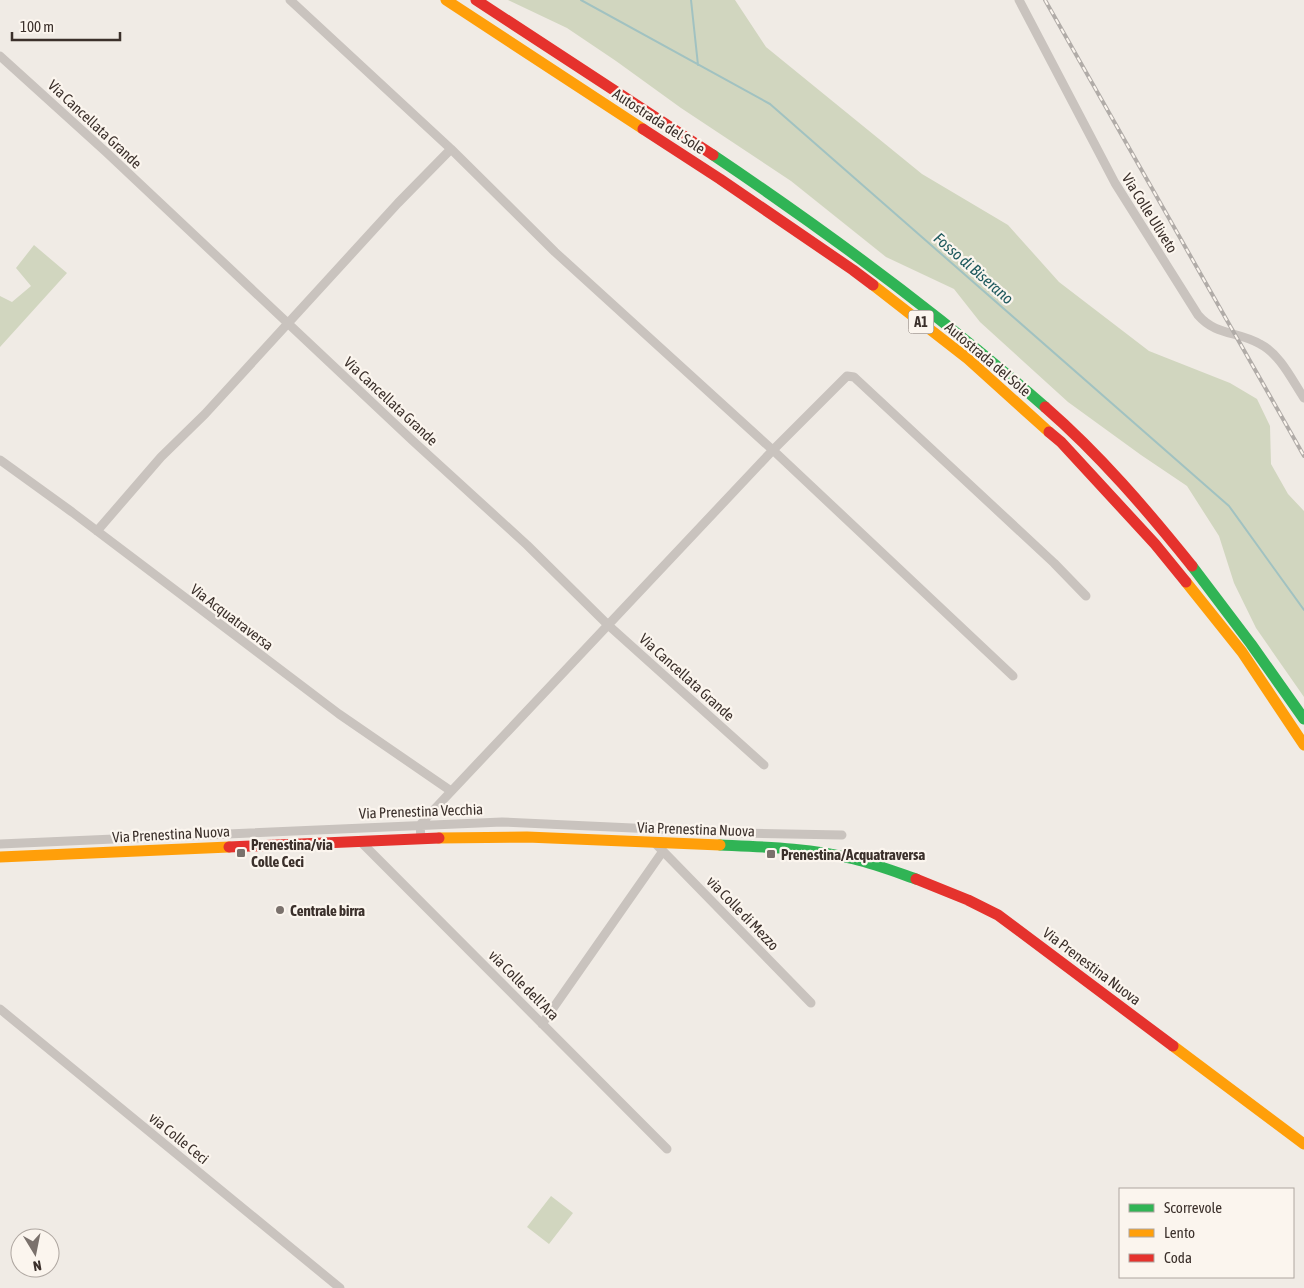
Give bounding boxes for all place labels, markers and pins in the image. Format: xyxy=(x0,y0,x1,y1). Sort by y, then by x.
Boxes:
place label: Prenestina/via Colle Ceci xyxy=(251,836,333,870)
place label: Prenestina/Acquatraversa xyxy=(781,846,925,863)
marker: Prenestina/via Colle Ceci xyxy=(235,847,247,859)
marker: Prenestina/Acquatraversa xyxy=(765,848,777,860)
place label: Centrale birra xyxy=(290,902,365,919)
marker: Centrale birra xyxy=(274,904,286,916)

